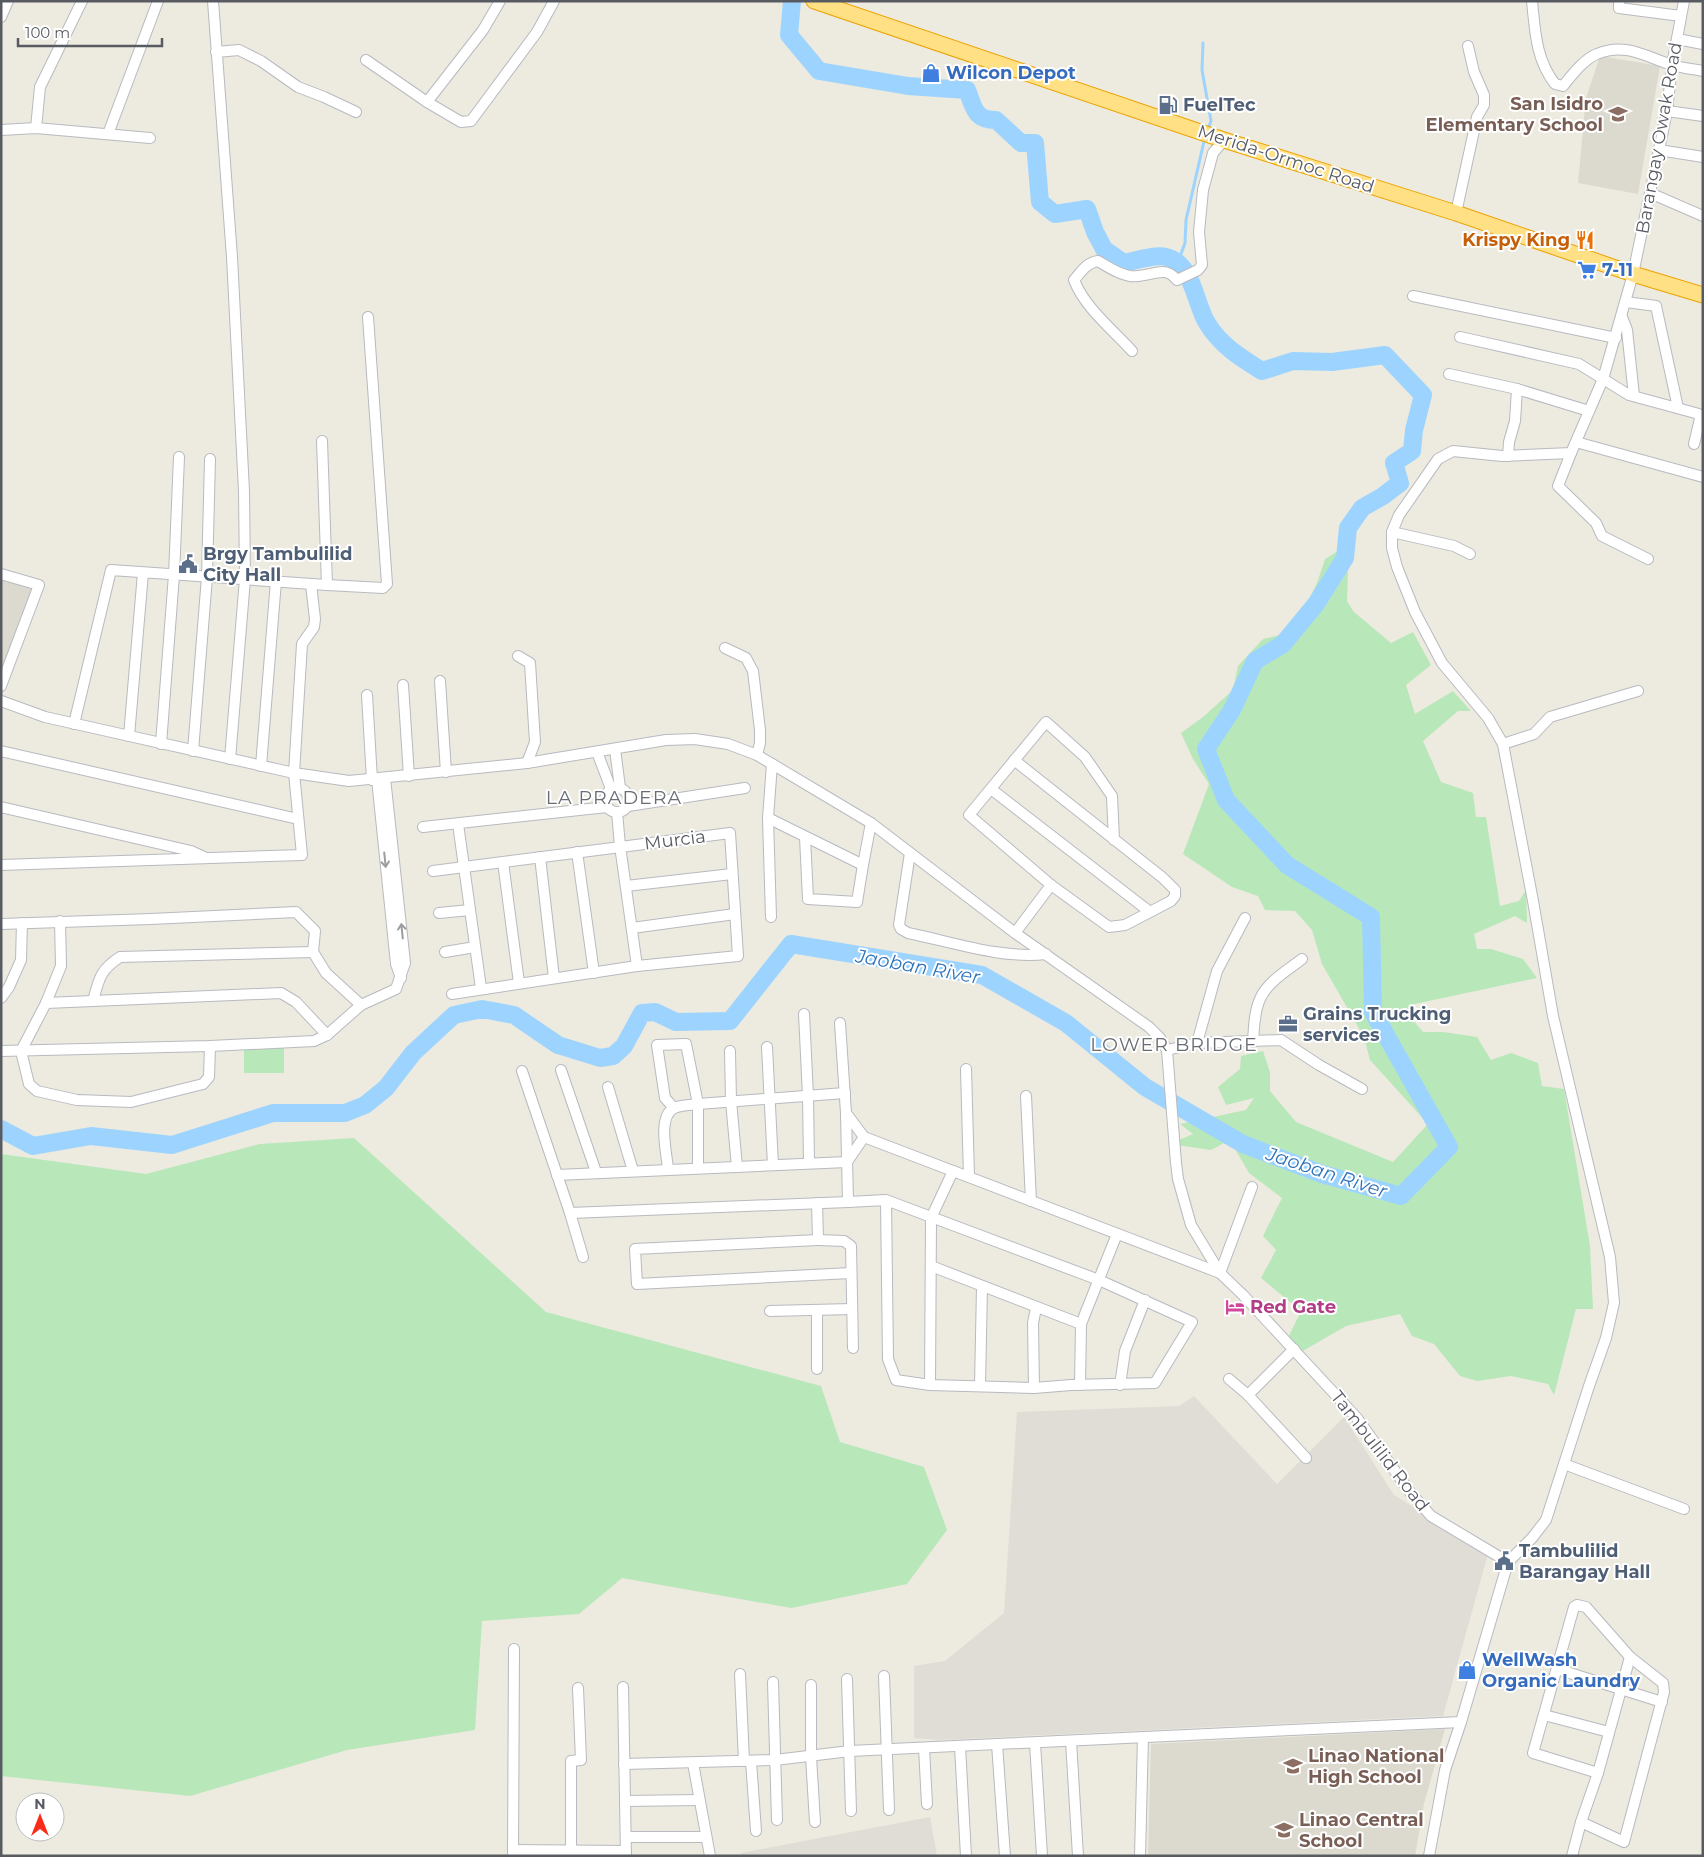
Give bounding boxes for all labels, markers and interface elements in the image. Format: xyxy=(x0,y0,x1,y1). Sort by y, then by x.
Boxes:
scale bar xyxy=(18,15,161,47)
text: 100 m xyxy=(25,23,70,42)
street label: Barangay Owak Road xyxy=(1631,40,1687,236)
shop icon: Wilcon Depot xyxy=(920,62,942,84)
place label: Wilcon Depot xyxy=(946,62,1076,84)
place label: San Isidro Elementary School xyxy=(1426,93,1603,136)
fuel station icon: FuelTec xyxy=(1157,94,1179,116)
place label: FuelTec xyxy=(1183,94,1256,116)
school or university icon: San Isidro Elementary School xyxy=(1607,103,1629,125)
street label: Merida-Ormoc Road xyxy=(1195,120,1377,198)
place label: Krispy King xyxy=(1462,229,1570,251)
restaurant icon: Krispy King xyxy=(1574,229,1596,251)
supermarket icon: 7-11 xyxy=(1576,259,1598,281)
place label: 7-11 xyxy=(1602,259,1633,281)
place label: Brgy Tambulilid City Hall xyxy=(203,543,352,586)
public building icon: Brgy Tambulilid City Hall xyxy=(177,553,199,575)
district label: LA PRADERA xyxy=(546,786,682,809)
street label: Murcia xyxy=(643,825,707,855)
one-way arrow xyxy=(380,852,390,868)
one-way arrow xyxy=(397,924,407,940)
water label: Jaoban River xyxy=(853,944,982,989)
place label: Grains Trucking services xyxy=(1303,1003,1451,1046)
office icon: Grains Trucking services xyxy=(1277,1013,1299,1035)
district label: LOWER BRIDGE xyxy=(1090,1033,1258,1056)
water label: Jaoban River xyxy=(1263,1142,1390,1203)
hotel icon: Red Gate xyxy=(1224,1296,1246,1318)
place label: Red Gate xyxy=(1250,1296,1336,1318)
street label: Tambulilid Road xyxy=(1326,1386,1434,1516)
place label: Tambulilid Barangay Hall xyxy=(1519,1540,1650,1583)
public building icon: Tambulilid Barangay Hall xyxy=(1493,1550,1515,1572)
place label: WellWash Organic Laundry xyxy=(1482,1649,1640,1692)
shop icon: WellWash Organic Laundry xyxy=(1456,1659,1478,1681)
place label: Linao National High School xyxy=(1308,1745,1444,1788)
school or university icon: Linao National High School xyxy=(1282,1755,1304,1777)
north arrow xyxy=(15,1792,65,1842)
text: N xyxy=(34,1795,46,1813)
place label: Linao Central School xyxy=(1299,1809,1424,1852)
school or university icon: Linao Central School xyxy=(1273,1819,1295,1841)

